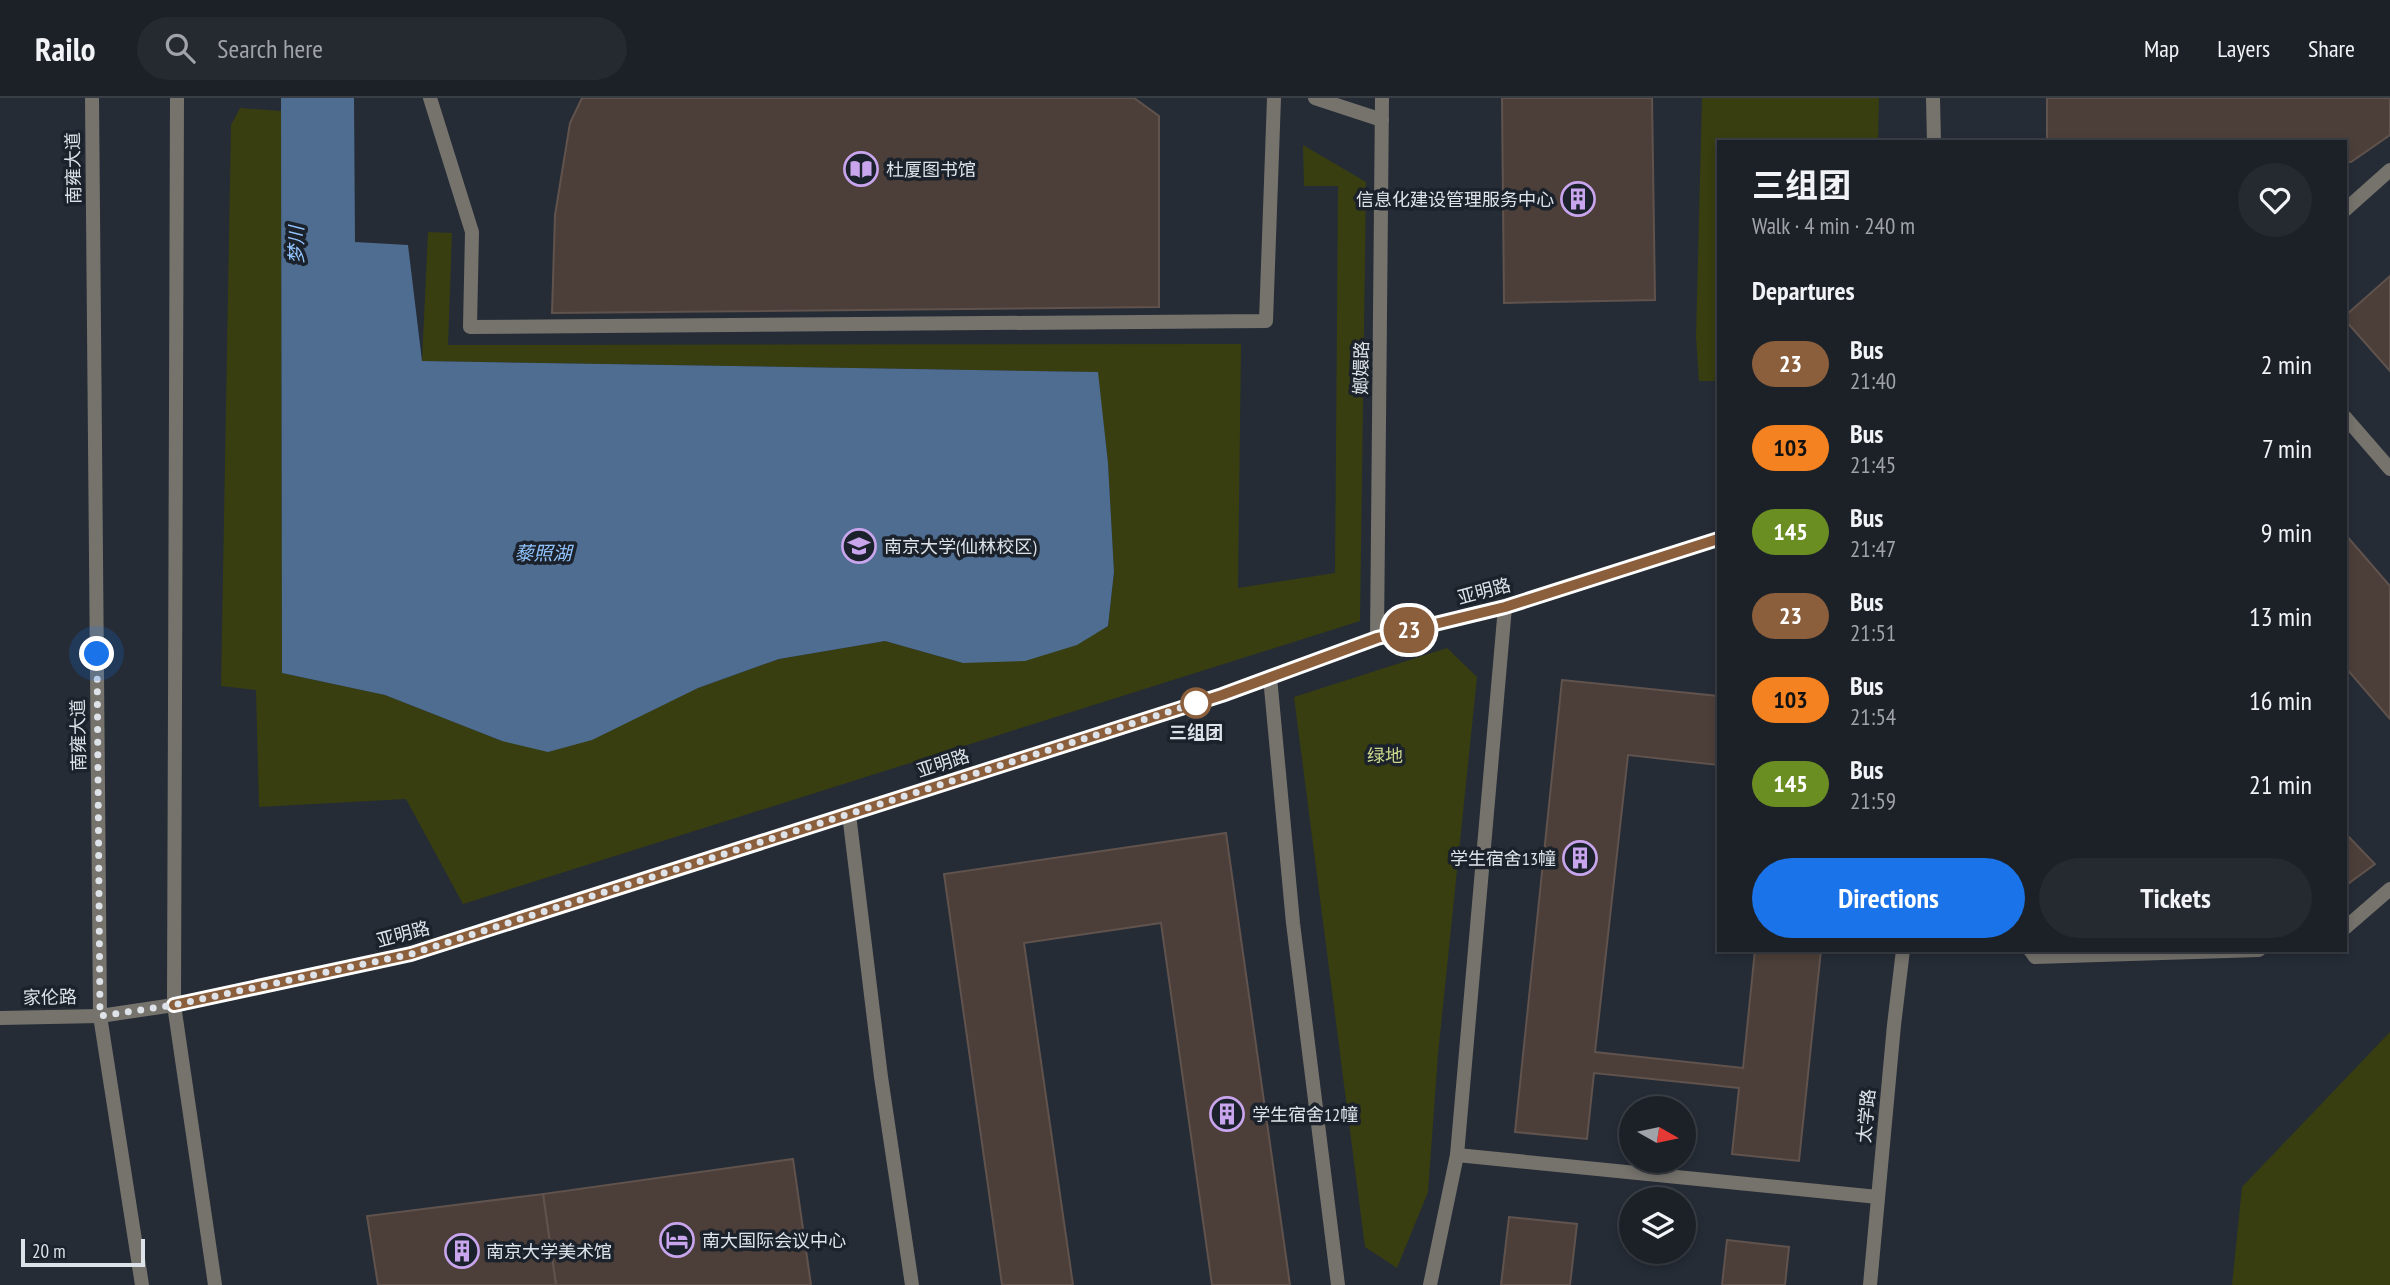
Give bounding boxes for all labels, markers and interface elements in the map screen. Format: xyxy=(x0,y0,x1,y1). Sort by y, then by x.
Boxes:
search box xyxy=(137,17,627,80)
text: Railo xyxy=(35,27,95,70)
icon: search xyxy=(161,29,199,67)
text: Search here xyxy=(217,32,323,65)
text: Map xyxy=(2144,33,2179,64)
text: Layers xyxy=(2217,33,2270,64)
text: Share xyxy=(2308,33,2355,64)
street label: 南雍大道 xyxy=(61,132,85,204)
library icon: 杜厦图书馆 xyxy=(842,150,880,188)
place label: 杜厦图书馆 xyxy=(886,158,976,181)
text: 三组团 xyxy=(1752,163,1851,206)
button: heart xyxy=(2238,163,2312,237)
building icon: 信息化建设管理服务中心 xyxy=(1559,180,1597,218)
place label: 信息化建设管理服务中心 xyxy=(1356,188,1554,211)
text: Walk · 4 min · 240 m xyxy=(1752,211,1915,240)
water label: 梦川 xyxy=(284,224,308,264)
text: Departures xyxy=(1752,274,1855,307)
text: Bus xyxy=(1850,333,1883,366)
street label: 嫏嬛路 xyxy=(1349,341,1373,395)
text: 23 xyxy=(1779,348,1802,379)
text: 2 min xyxy=(2261,348,2312,381)
text: 21:40 xyxy=(1850,366,1896,395)
text: Bus xyxy=(1850,417,1883,450)
text: 103 xyxy=(1773,432,1808,463)
text: 7 min xyxy=(2262,432,2312,465)
text: 21:45 xyxy=(1850,450,1896,479)
text: Bus xyxy=(1850,501,1883,534)
text: 145 xyxy=(1773,516,1808,547)
text: 9 min xyxy=(2261,516,2312,549)
school or university icon: 南京大学(仙林校区) xyxy=(840,527,878,565)
text: 21:47 xyxy=(1850,534,1896,563)
place label: 南京大学(仙林校区) xyxy=(884,535,1037,558)
water label: 藜照湖 xyxy=(514,541,574,565)
street label: 亚明路 xyxy=(1455,573,1513,609)
text: Bus xyxy=(1850,585,1883,618)
text: 23 xyxy=(1779,600,1802,631)
text: 13 min xyxy=(2249,600,2312,633)
line badge: 23 xyxy=(1378,607,1440,653)
text: 23 xyxy=(1398,614,1420,645)
text: 21:51 xyxy=(1850,618,1896,647)
your location xyxy=(79,636,114,671)
text: Bus xyxy=(1850,669,1883,702)
text: 103 xyxy=(1773,684,1808,715)
text: 16 min xyxy=(2249,684,2312,717)
marker: 三组团 xyxy=(1181,688,1211,718)
street label: 南雍大道 xyxy=(66,699,90,771)
text: 21:54 xyxy=(1850,702,1896,731)
place label: 三组团 xyxy=(1169,721,1223,744)
street label: 亚明路 xyxy=(914,744,972,782)
park label: 绿地 xyxy=(1367,744,1403,767)
text: Bus xyxy=(1850,753,1883,786)
text: 145 xyxy=(1773,768,1808,799)
text: 21 min xyxy=(2249,768,2312,801)
text: 21:59 xyxy=(1850,786,1896,815)
building icon: 学生宿舍13幢 xyxy=(1561,839,1599,877)
place label: 学生宿舍13幢 xyxy=(1450,847,1556,870)
button: Directions xyxy=(1752,858,2025,938)
button: Tickets xyxy=(2039,858,2312,938)
street label: 亚明路 xyxy=(374,916,432,952)
street label: 家伦路 xyxy=(23,985,77,1009)
street label: 太学路 xyxy=(1852,1088,1880,1144)
building icon: 学生宿舍12幢 xyxy=(1208,1095,1246,1133)
north arrow xyxy=(1619,1096,1696,1172)
map controls xyxy=(1619,1096,1696,1264)
place label: 学生宿舍12幢 xyxy=(1252,1103,1358,1126)
button: layers xyxy=(1619,1187,1696,1264)
hotel icon: 南大国际会议中心 xyxy=(658,1221,696,1259)
place label: 南大国际会议中心 xyxy=(702,1229,846,1252)
building icon: 南京大学美术馆 xyxy=(443,1232,481,1270)
scale bar xyxy=(21,1236,145,1268)
text: 20 m xyxy=(32,1239,66,1263)
place label: 南京大学美术馆 xyxy=(486,1240,612,1263)

